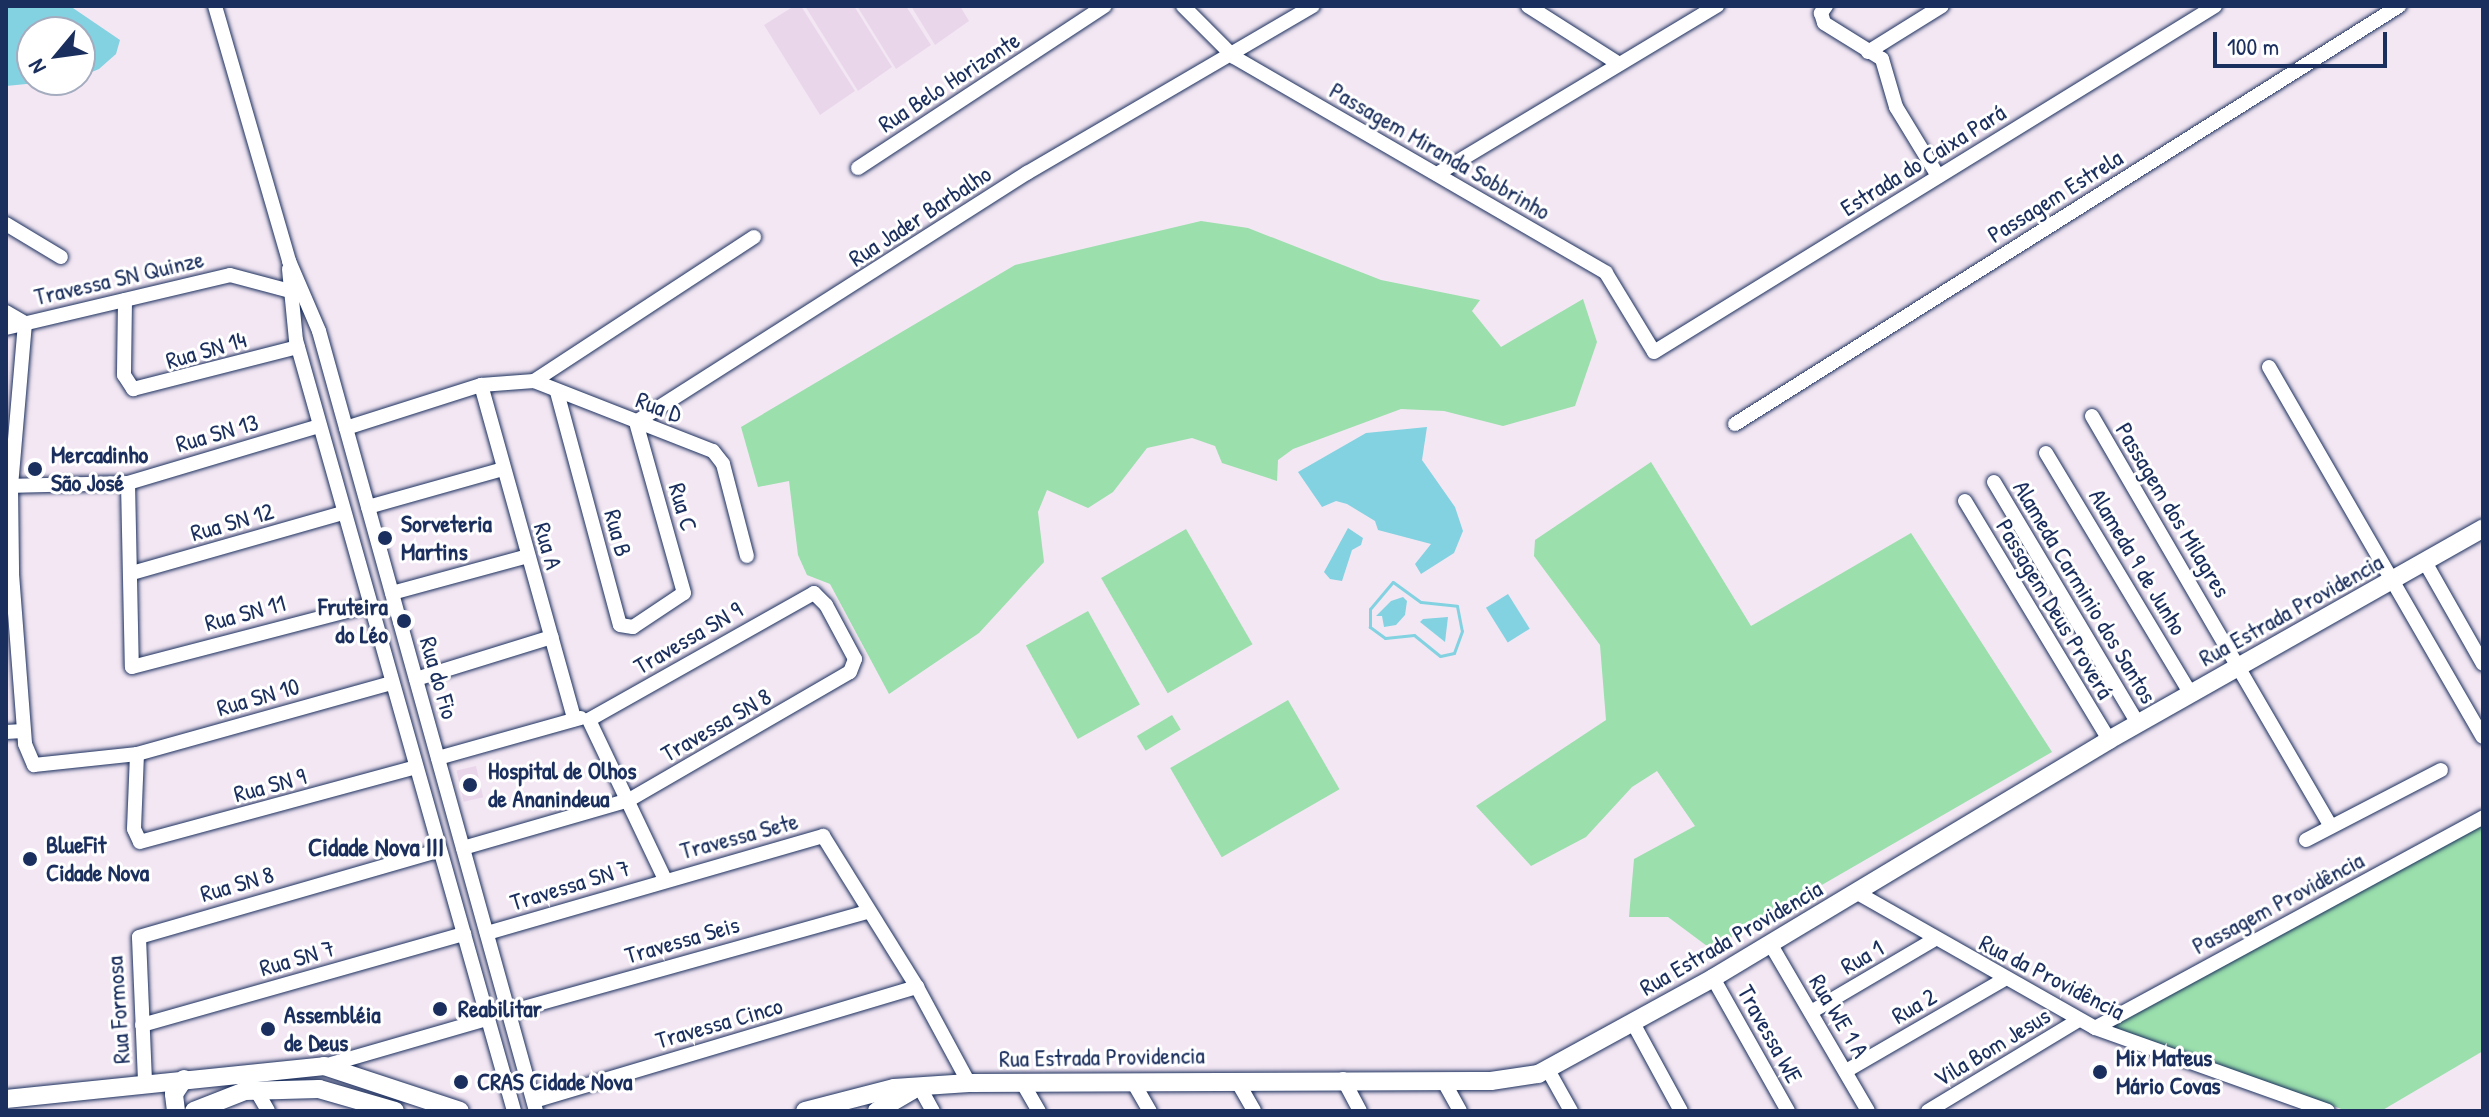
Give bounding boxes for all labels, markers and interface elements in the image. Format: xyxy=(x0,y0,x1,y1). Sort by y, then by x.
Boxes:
north arrow xyxy=(16,16,96,96)
scale bar xyxy=(2217,16,2391,66)
street label: Rua Belo Horizonte xyxy=(873,26,1025,138)
text: 100 m xyxy=(2227,30,2279,62)
text: N xyxy=(21,54,53,79)
street label: Passagem Miranda Sobbrinho xyxy=(1325,76,1555,226)
street label: Estrada do Caixa Pará xyxy=(1835,98,2011,222)
street label: Passagem Estrela xyxy=(1982,143,2128,249)
street label: Rua Jader Barbalho xyxy=(844,159,996,273)
street label: Travessa SN Quinze xyxy=(31,244,207,312)
street label: Rua SN 14 xyxy=(162,325,250,375)
street label: Rua D xyxy=(632,385,686,429)
street label: Rua SN 13 xyxy=(173,408,261,458)
street label: Passagem dos Milagres xyxy=(2109,417,2237,603)
place label: Mercadinho São José xyxy=(51,441,148,497)
marker: Mercadinho São José xyxy=(26,460,44,478)
street label: Alameda Carminio dos Santos xyxy=(2007,475,2163,709)
street label: Rua C xyxy=(662,480,704,534)
street label: Alameda 9 de Junho xyxy=(2083,484,2193,640)
street label: Rua SN 12 xyxy=(187,496,277,548)
street label: Rua B xyxy=(598,506,638,560)
place label: Sorveteria Martins xyxy=(401,510,492,566)
street label: Passagem Deus Proverá xyxy=(1990,514,2120,704)
street label: Rua A xyxy=(528,519,568,573)
marker: Sorveteria Martins xyxy=(376,529,394,547)
street label: Rua Estrada Providencia xyxy=(2194,548,2388,672)
street label: Rua SN 11 xyxy=(202,588,288,638)
place label: Fruteira do Léo xyxy=(318,593,388,649)
street label: Travessa SN 9 xyxy=(629,595,747,681)
marker: Fruteira do Léo xyxy=(395,612,413,630)
street label: Rua do Fio xyxy=(414,634,464,722)
street label: Rua SN 10 xyxy=(214,672,302,722)
street label: Travessa SN 8 xyxy=(656,682,776,768)
place label: Hospital de Olhos de Ananindeua xyxy=(488,757,637,813)
street label: Rua SN 9 xyxy=(231,762,309,808)
marker: Hospital de Olhos de Ananindeua xyxy=(459,774,481,796)
street label: Travessa Sete xyxy=(677,806,801,866)
place label: BlueFit Cidade Nova xyxy=(46,831,149,887)
district label: Cidade Nova III xyxy=(308,831,444,863)
street label: Passagem Providência xyxy=(2187,846,2369,960)
marker: BlueFit Cidade Nova xyxy=(21,850,39,868)
street label: Travessa SN 7 xyxy=(507,853,633,917)
street label: Rua SN 8 xyxy=(197,860,277,908)
street label: Rua Estrada Providencia xyxy=(1635,874,1827,1002)
street label: Travessa Seis xyxy=(621,910,743,970)
street label: Rua da Providência xyxy=(1975,928,2129,1026)
street label: Rua 1 xyxy=(1836,933,1888,981)
street label: Rua SN 7 xyxy=(256,934,338,982)
street label: Rua Formosa xyxy=(100,955,136,1065)
street label: Rua WE 1 A xyxy=(1803,969,1875,1063)
street label: Travessa WE xyxy=(1731,980,1809,1088)
street label: Rua 2 xyxy=(1887,982,1941,1030)
street label: Travessa Cinco xyxy=(652,991,786,1055)
place label: Reabilitar xyxy=(458,995,542,1023)
marker: Reabilitar xyxy=(429,998,451,1020)
place label: Assembléia de Deus xyxy=(284,1001,381,1057)
street label: Vila Bom Jesus xyxy=(1929,1001,2055,1093)
marker: Assembléia de Deus xyxy=(259,1020,277,1038)
street label: Rua Estrada Providencia xyxy=(999,1041,1205,1073)
place label: Mix Mateus Mário Covas xyxy=(2116,1044,2221,1100)
marker: Mix Mateus Mário Covas xyxy=(2091,1063,2109,1081)
place label: CRAS Cidade Nova xyxy=(477,1068,632,1096)
marker: CRAS Cidade Nova xyxy=(452,1073,470,1091)

